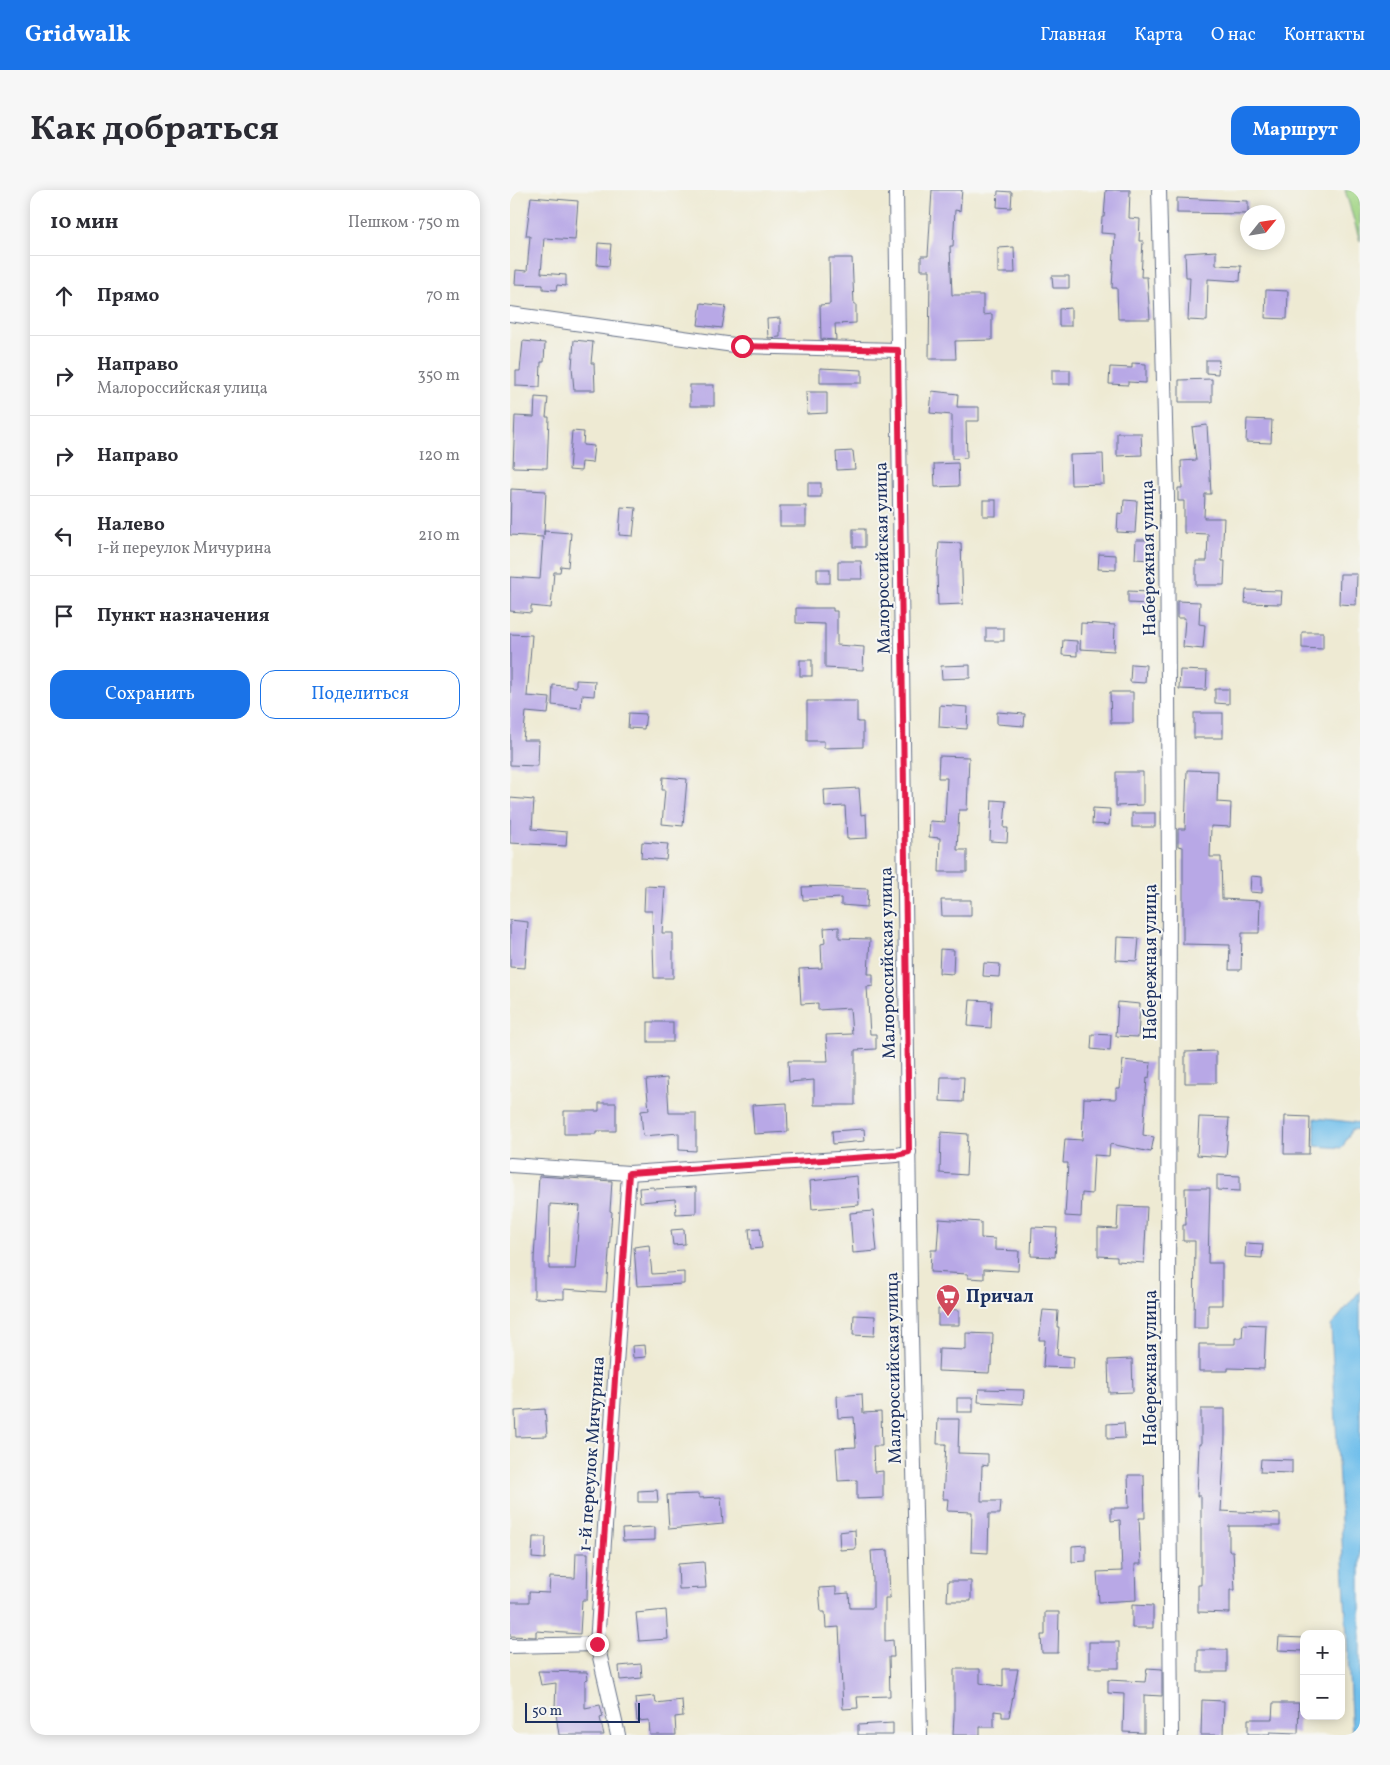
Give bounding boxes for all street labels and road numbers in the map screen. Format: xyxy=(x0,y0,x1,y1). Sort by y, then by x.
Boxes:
street label: Малороссийская улица xyxy=(869,462,898,654)
street label: Набережная улица xyxy=(1136,480,1163,636)
street label: Малороссийская улица xyxy=(874,867,903,1059)
street label: Набережная улица xyxy=(1139,884,1164,1040)
street label: Малороссийская улица xyxy=(880,1272,909,1464)
street label: Набережная улица xyxy=(1139,1290,1164,1446)
street label: 1-й переулок Мичурина xyxy=(573,1355,612,1553)

